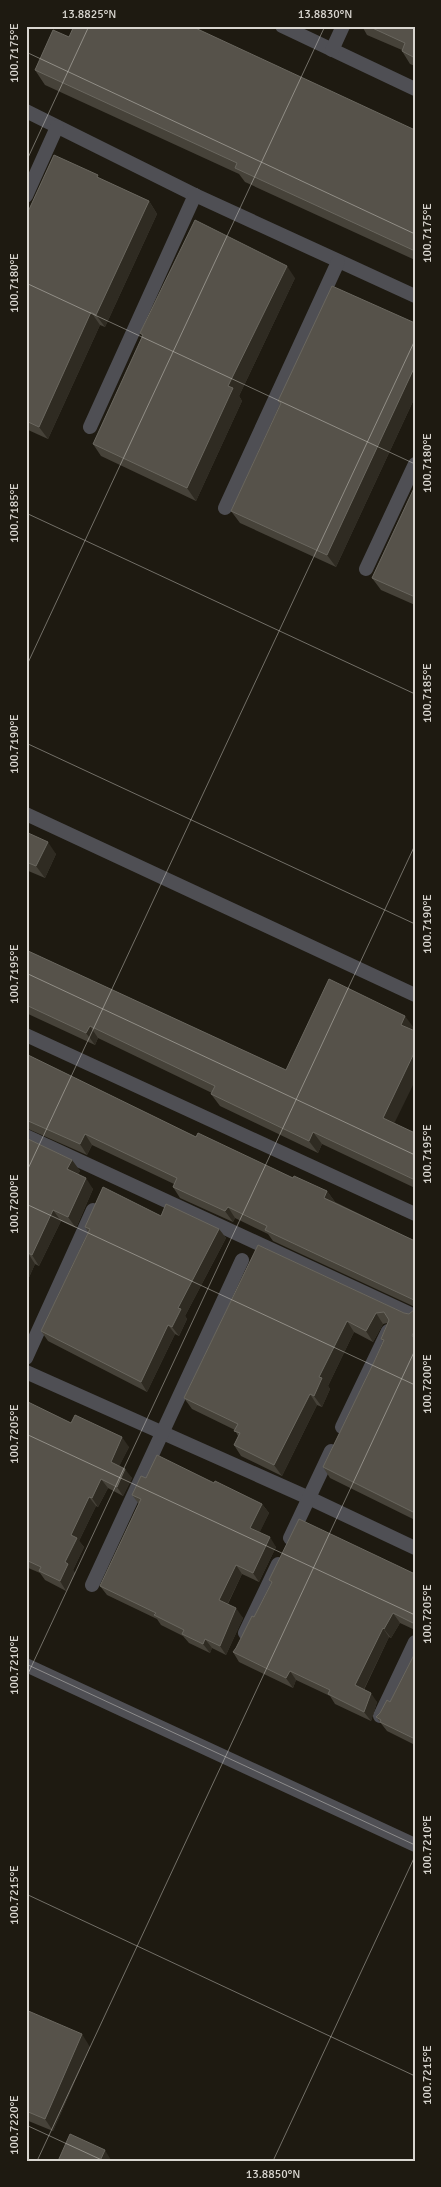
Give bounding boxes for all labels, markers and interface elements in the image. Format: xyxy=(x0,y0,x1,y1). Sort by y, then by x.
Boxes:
text: 13.8825°N xyxy=(62,7,116,22)
text: 13.8830°N xyxy=(298,7,352,22)
text: 100.7175°E xyxy=(7,23,22,83)
text: 100.7175°E xyxy=(420,203,435,263)
text: 100.7180°E xyxy=(7,253,22,313)
text: 100.7180°E xyxy=(420,433,435,493)
text: 100.7185°E xyxy=(7,483,22,543)
text: 100.7185°E xyxy=(420,663,435,723)
text: 100.7190°E xyxy=(7,714,22,774)
text: 100.7190°E xyxy=(420,894,435,954)
text: 100.7195°E xyxy=(7,944,22,1004)
text: 100.7195°E xyxy=(420,1124,435,1184)
text: 100.7200°E xyxy=(7,1174,22,1234)
text: 100.7200°E xyxy=(420,1354,435,1414)
text: 100.7205°E xyxy=(7,1404,22,1464)
text: 100.7205°E xyxy=(420,1584,435,1644)
text: 100.7210°E xyxy=(7,1635,22,1695)
text: 100.7210°E xyxy=(420,1815,435,1875)
text: 100.7215°E xyxy=(7,1865,22,1925)
text: 100.7215°E xyxy=(420,2045,435,2105)
text: 100.7220°E xyxy=(7,2095,22,2155)
text: 13.8850°N xyxy=(246,2167,300,2182)

